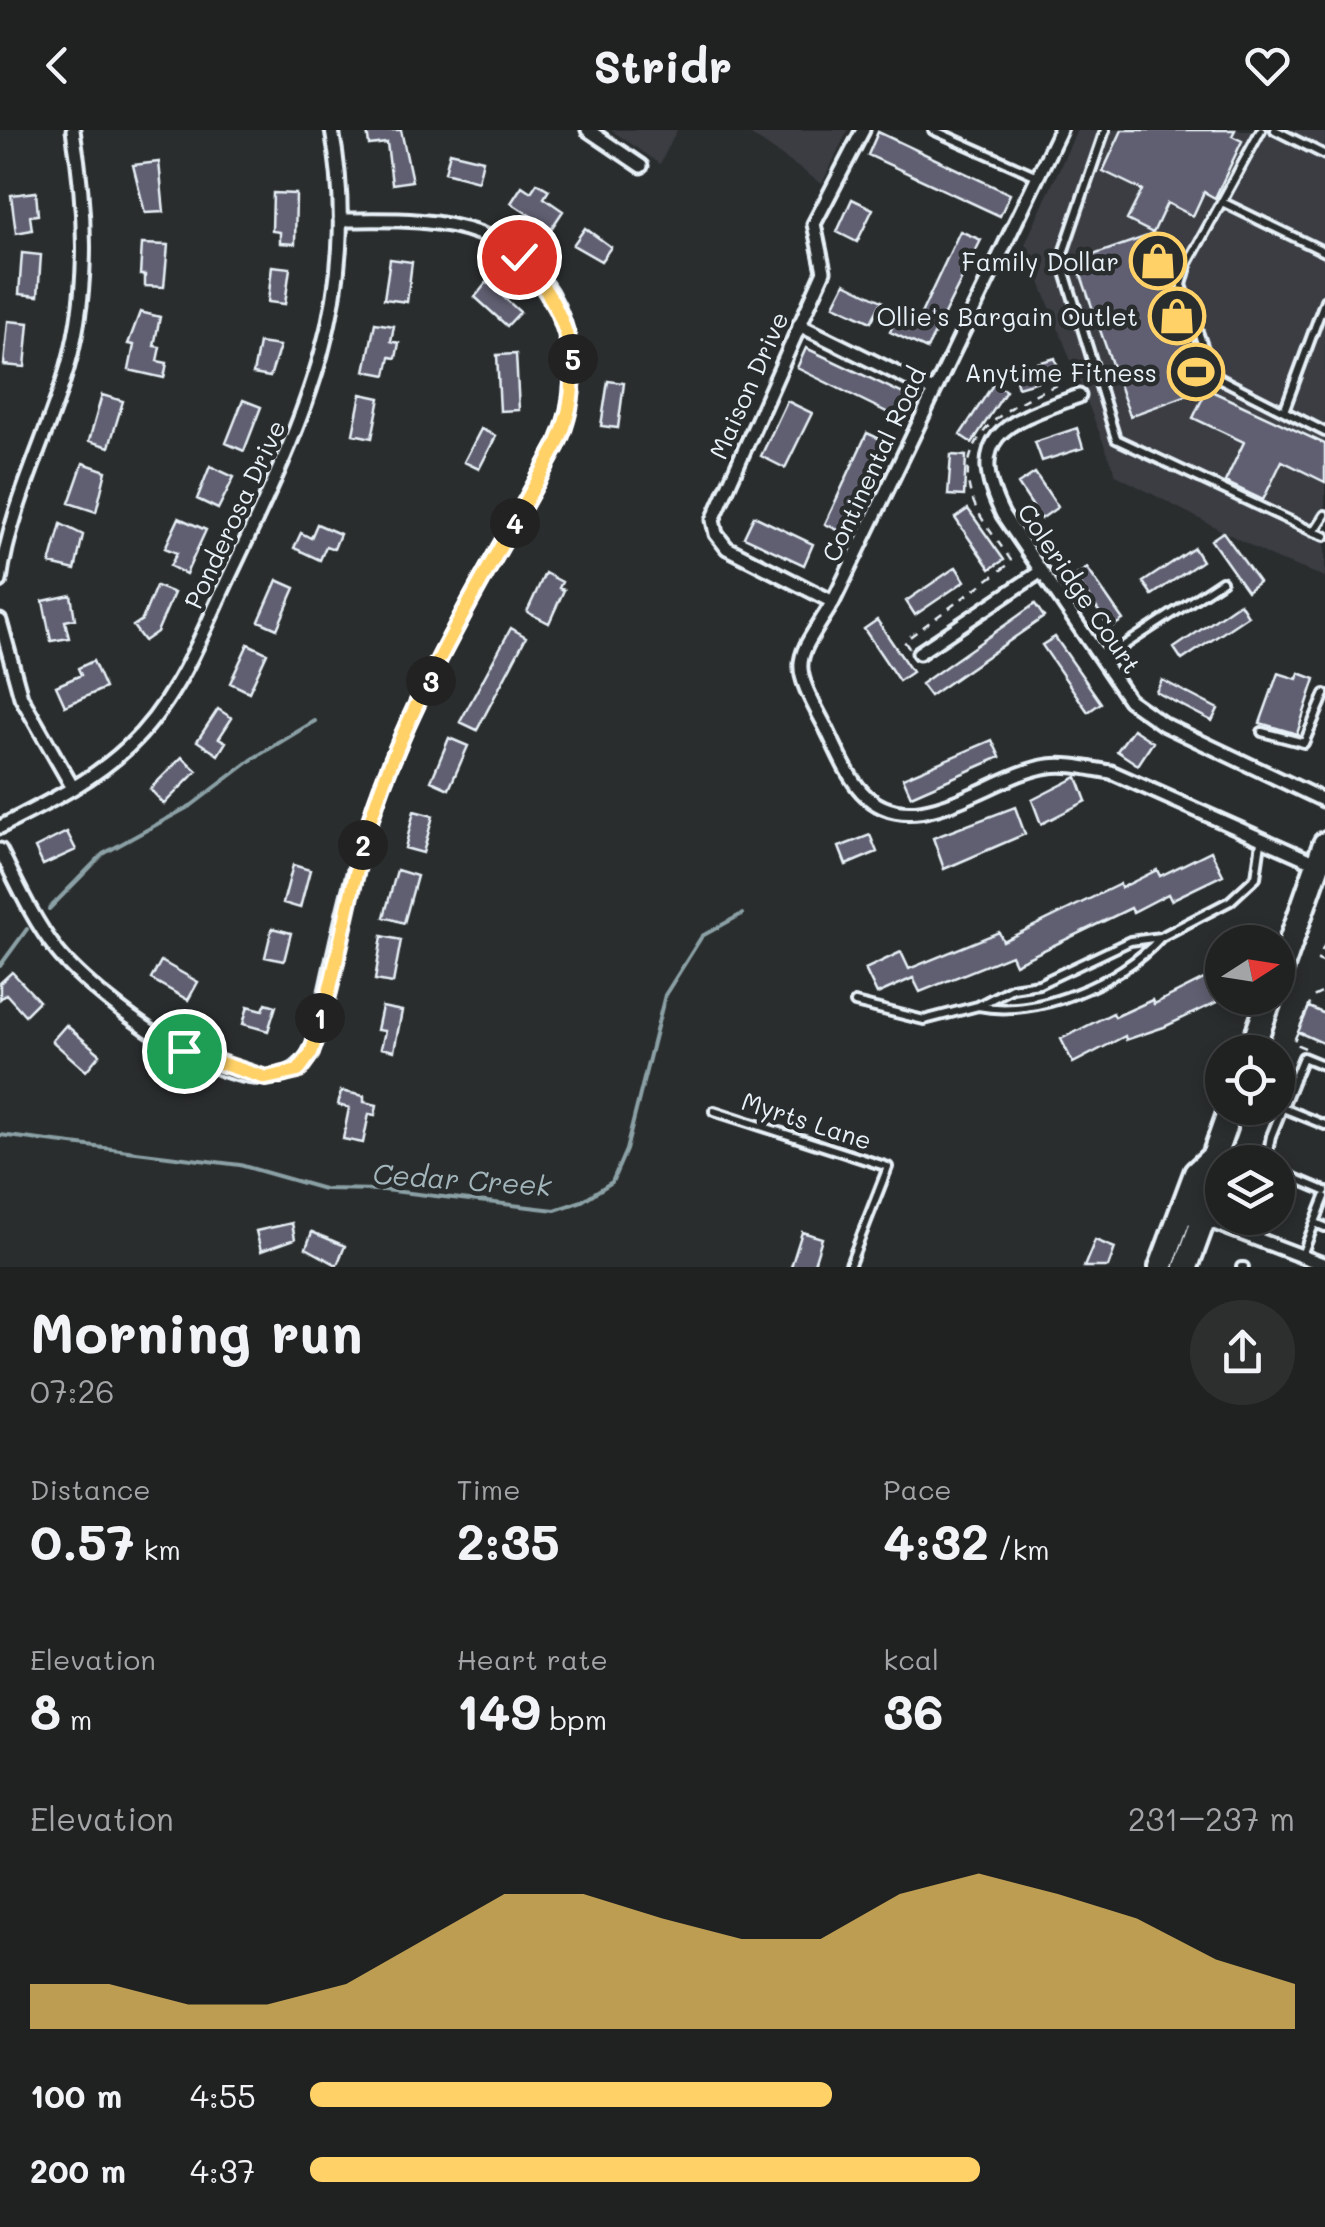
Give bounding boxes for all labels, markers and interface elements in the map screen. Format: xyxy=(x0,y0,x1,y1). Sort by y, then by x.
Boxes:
text: Stridr xyxy=(593,36,732,94)
icon: back xyxy=(30,38,85,93)
icon: heart xyxy=(1240,38,1295,93)
pin xyxy=(477,215,562,300)
icon: check xyxy=(492,230,547,285)
shop icon: Family Dollar xyxy=(1128,231,1188,291)
place label: Family Dollar xyxy=(962,245,1119,278)
shop icon: Ollie's Bargain Outlet xyxy=(1147,286,1207,346)
place label: Ollie's Bargain Outlet xyxy=(876,300,1138,332)
street label: Maison Drive xyxy=(701,306,795,464)
pin: 5 xyxy=(548,334,598,384)
text: 5 xyxy=(565,341,581,377)
sports icon: Anytime Fitness xyxy=(1166,342,1226,402)
place label: Anytime Fitness xyxy=(964,356,1157,389)
street label: Continental Road xyxy=(814,361,932,567)
street label: Ponderosa Drive xyxy=(176,415,292,613)
street label: Coleridge Court xyxy=(1011,497,1149,679)
pin: 4 xyxy=(490,498,540,548)
text: 4 xyxy=(506,505,524,541)
pin: 3 xyxy=(406,656,456,706)
text: 3 xyxy=(423,663,439,699)
pin: 2 xyxy=(338,820,388,870)
text: 2 xyxy=(355,827,371,863)
north arrow xyxy=(1205,925,1295,1015)
map controls xyxy=(1205,925,1295,1235)
pin: 1 xyxy=(295,993,345,1043)
text: 1 xyxy=(314,1000,326,1036)
pin xyxy=(142,1009,227,1094)
icon: arrive xyxy=(157,1024,212,1079)
button: locate xyxy=(1205,1035,1295,1125)
street label: Myrts Lane xyxy=(738,1084,876,1157)
button: layers xyxy=(1205,1145,1295,1235)
water label: Cedar Creek xyxy=(371,1155,554,1203)
text: Morning run xyxy=(30,1295,363,1367)
button: share xyxy=(1190,1300,1295,1405)
text: 07:26 xyxy=(30,1369,115,1411)
text: Distance xyxy=(30,1471,151,1507)
text: Time xyxy=(457,1471,520,1507)
text: Pace xyxy=(883,1471,952,1507)
text: 0.57 xyxy=(30,1507,135,1573)
text: 2:35 xyxy=(457,1507,560,1573)
text: 4:32 xyxy=(883,1507,989,1573)
text: km xyxy=(135,1531,181,1567)
text: /km xyxy=(989,1531,1050,1567)
text: Elevation xyxy=(30,1641,156,1677)
text: Heart rate xyxy=(457,1641,608,1677)
text: kcal xyxy=(883,1641,939,1677)
text: 8 xyxy=(30,1677,61,1743)
text: 149 xyxy=(457,1677,541,1743)
text: 36 xyxy=(883,1677,944,1743)
text: m xyxy=(61,1701,92,1737)
text: bpm xyxy=(541,1701,607,1737)
text: Elevation xyxy=(30,1797,174,1839)
text: 231–237 m xyxy=(1128,1797,1295,1839)
text: 100 m xyxy=(30,2074,122,2116)
text: 4:55 xyxy=(190,2074,256,2116)
text: 200 m xyxy=(30,2149,126,2191)
text: 4:37 xyxy=(190,2149,255,2191)

